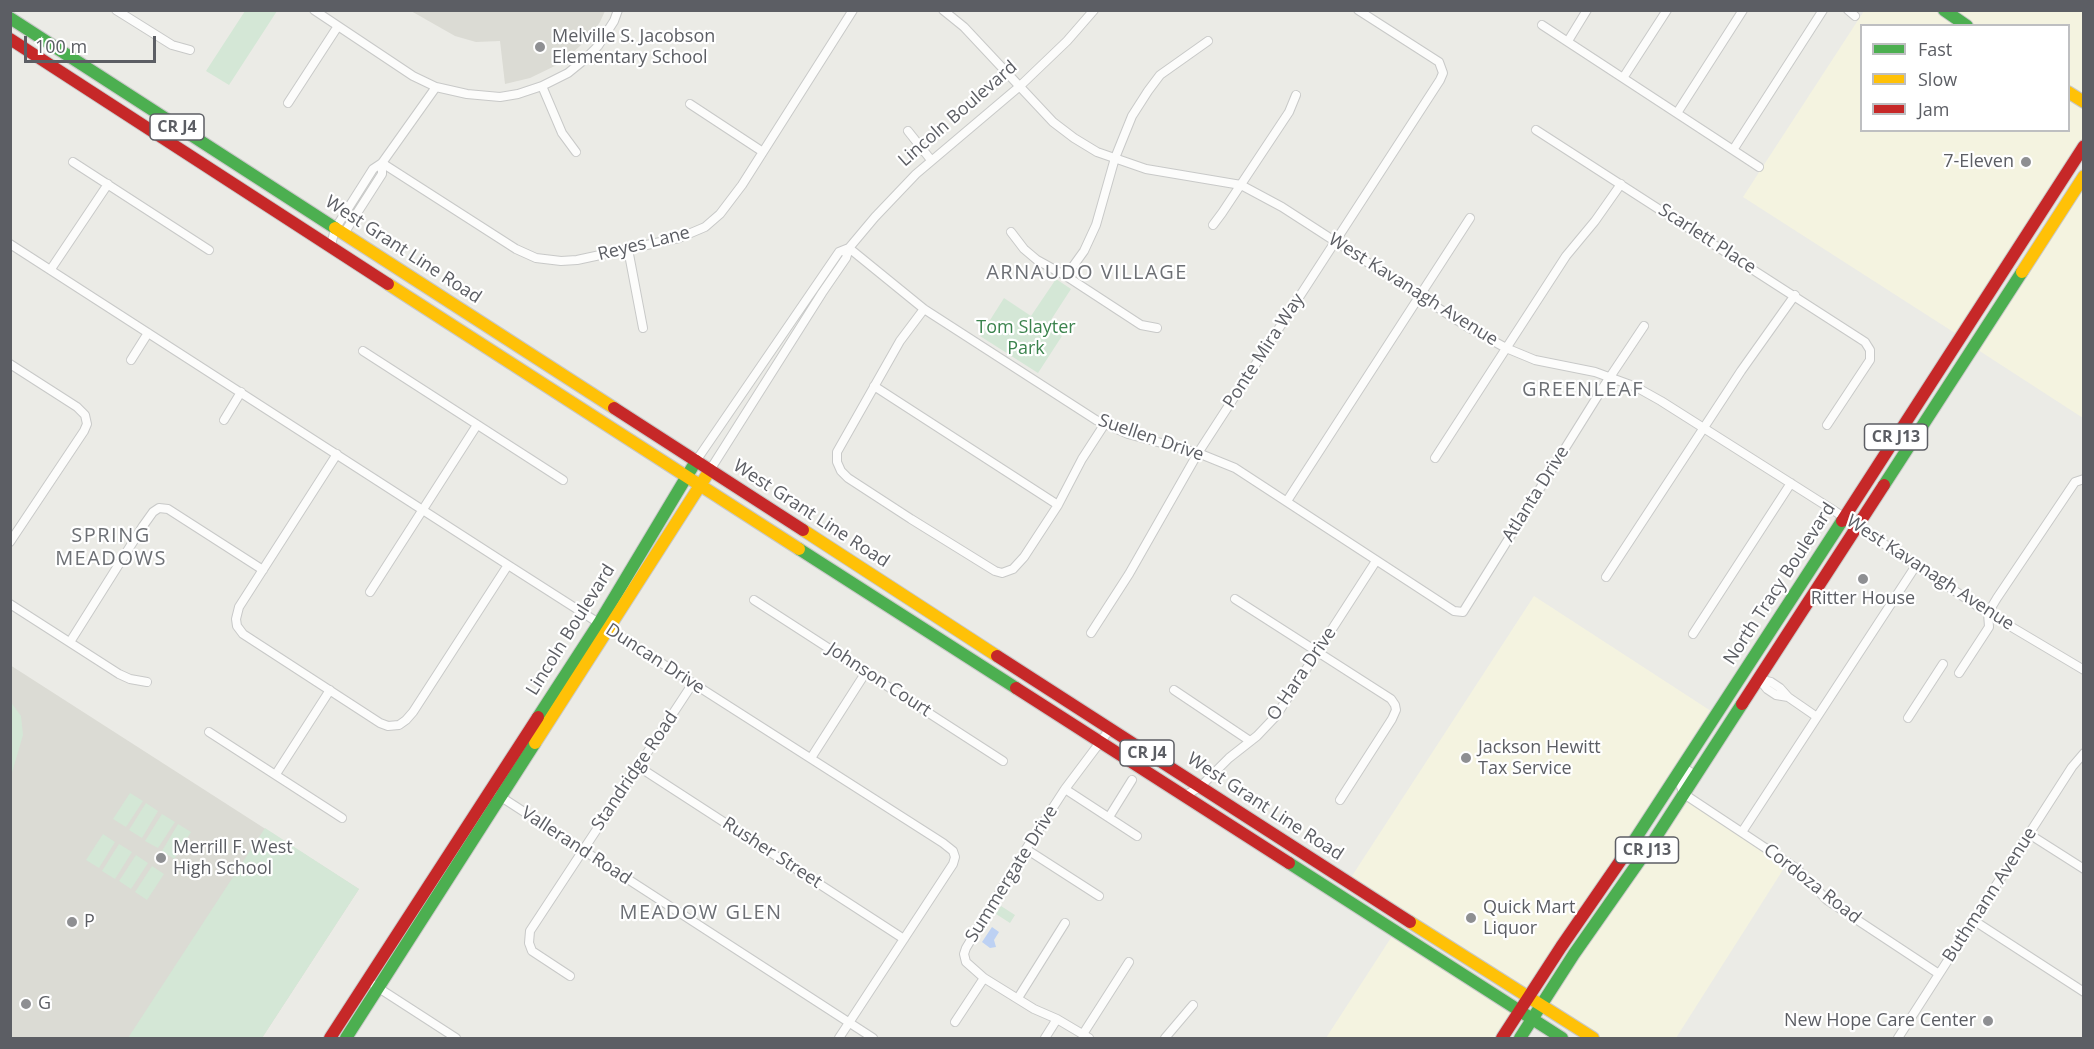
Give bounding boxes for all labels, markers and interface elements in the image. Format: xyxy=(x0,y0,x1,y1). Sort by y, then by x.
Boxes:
scale bar xyxy=(27,24,159,62)
legend xyxy=(1860,24,2070,132)
place label: Melville S. Jacobson Elementary School xyxy=(552,26,715,68)
text: 100 m xyxy=(35,34,87,58)
text: Fast xyxy=(1918,37,1952,61)
marker: Melville S. Jacobson Elementary School xyxy=(533,40,547,54)
street label: Lincoln Boulevard xyxy=(894,57,1022,171)
text: Slow xyxy=(1918,67,1957,91)
text: Jam xyxy=(1918,97,1950,121)
road number: CR J4 xyxy=(150,114,204,140)
place label: 7-Eleven xyxy=(1943,151,2014,173)
marker: 7-Eleven xyxy=(2019,155,2033,169)
street label: West Grant Line Road xyxy=(321,191,485,309)
street label: Scarlett Place xyxy=(1654,199,1760,279)
street label: Reyes Lane xyxy=(596,222,692,266)
street label: West Kavanagh Avenue xyxy=(1324,229,1502,351)
district label: ARNAUDO VILLAGE xyxy=(986,261,1188,285)
street label: Ponte Mira Way xyxy=(1219,290,1309,412)
park label: Tom Slayter Park xyxy=(976,317,1076,360)
district label: GREENLEAF xyxy=(1522,378,1644,402)
street label: Suellen Drive xyxy=(1095,410,1207,466)
road number: CR J13 xyxy=(1864,424,1928,450)
street label: Atlanta Drive xyxy=(1498,442,1574,546)
street label: West Grant Line Road xyxy=(729,455,893,573)
street label: North Tracy Boulevard xyxy=(1719,499,1841,669)
street label: West Kavanagh Avenue xyxy=(1842,511,2018,635)
district label: SPRING MEADOWS xyxy=(55,524,167,571)
street label: Lincoln Boulevard xyxy=(522,561,620,699)
marker: Ritter House xyxy=(1856,572,1870,586)
place label: Ritter House xyxy=(1811,588,1915,610)
street label: Duncan Drive xyxy=(602,619,708,699)
street label: O Hara Drive xyxy=(1263,623,1341,725)
street label: Johnson Court xyxy=(823,638,935,722)
street label: Standridge Road xyxy=(587,707,683,835)
place label: Jackson Hewitt Tax Service xyxy=(1478,737,1601,780)
road number: CR J4 xyxy=(1120,740,1174,766)
street label: West Grant Line Road xyxy=(1183,748,1347,866)
marker: Jackson Hewitt Tax Service xyxy=(1459,751,1473,765)
street label: Vallerand Road xyxy=(517,802,635,890)
street label: Summergate Drive xyxy=(961,802,1063,946)
street label: Rusher Street xyxy=(718,813,826,893)
street label: Buthmann Avenue xyxy=(1938,824,2042,966)
place label: Merrill F. West High School xyxy=(173,837,293,880)
road number: CR J13 xyxy=(1616,837,1678,863)
street label: Cordoza Road xyxy=(1759,839,1865,929)
marker: Merrill F. West High School xyxy=(154,851,168,865)
place label: Quick Mart Liquor xyxy=(1483,897,1575,940)
district label: MEADOW GLEN xyxy=(619,901,783,925)
place label: P xyxy=(84,911,95,933)
marker: Quick Mart Liquor xyxy=(1464,911,1478,925)
marker: P xyxy=(65,915,79,929)
place label: G xyxy=(38,993,51,1015)
marker: G xyxy=(19,997,33,1011)
place label: New Hope Care Center xyxy=(1784,1010,1976,1032)
marker: New Hope Care Center xyxy=(1981,1014,1995,1028)

